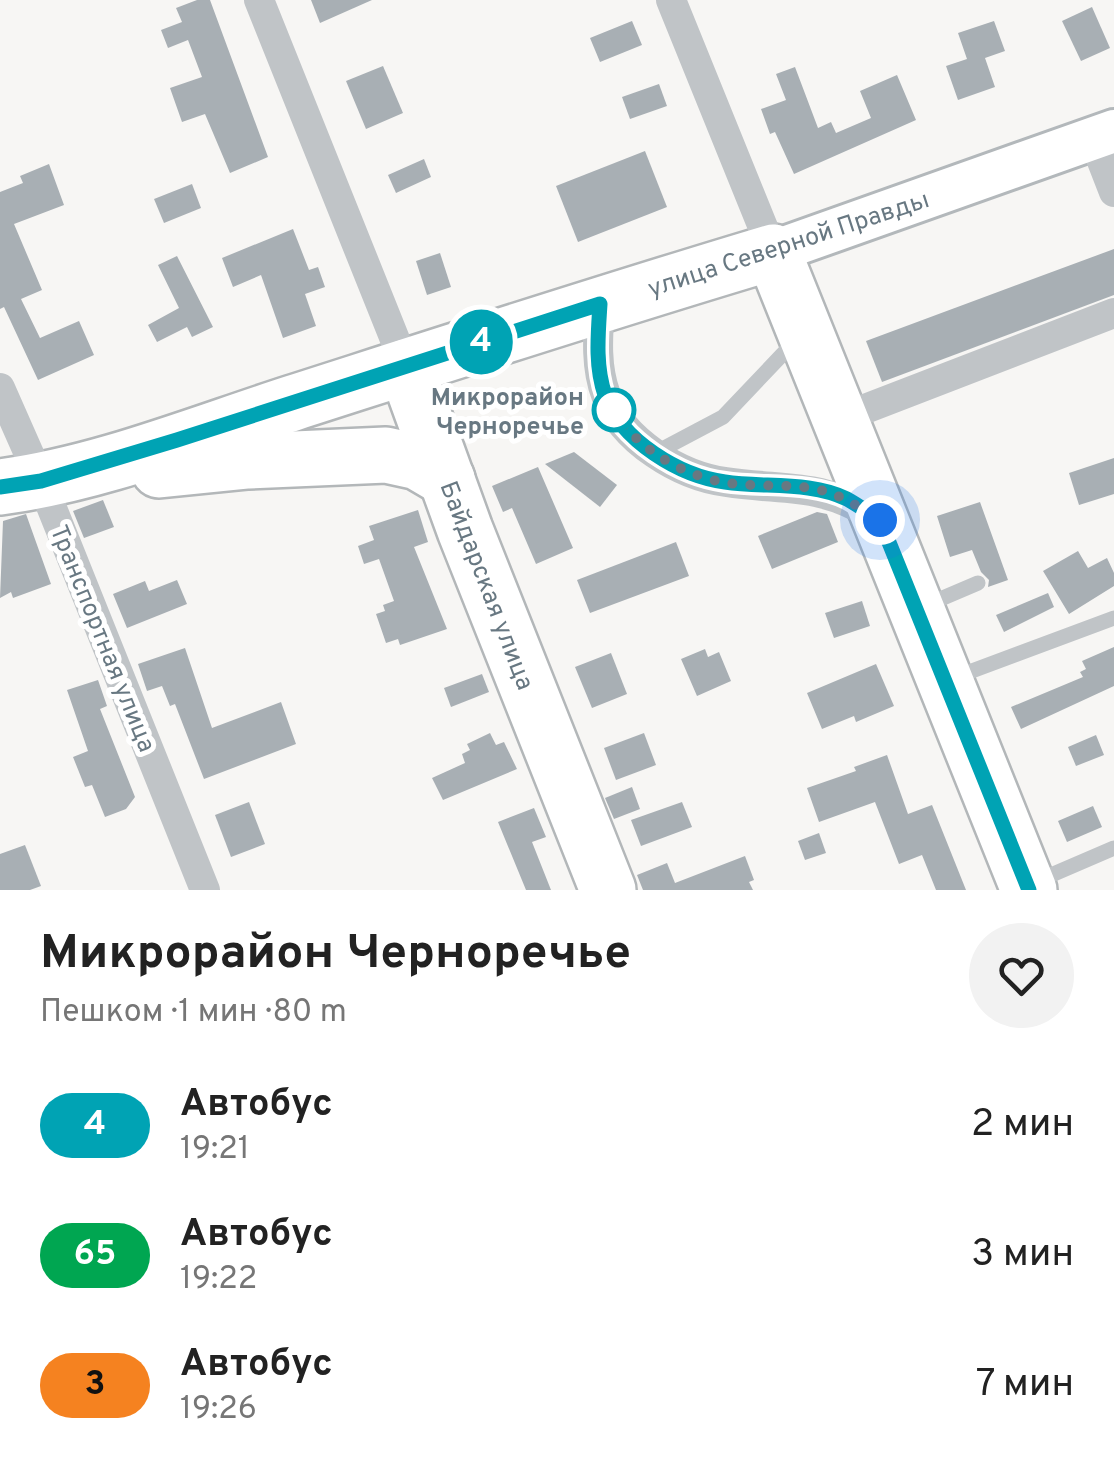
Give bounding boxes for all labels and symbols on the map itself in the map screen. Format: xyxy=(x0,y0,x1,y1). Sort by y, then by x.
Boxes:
street label: улица Северной Правды xyxy=(644,185,934,307)
line badge: 4 xyxy=(448,310,514,374)
place label: Микрорайон Черноречье xyxy=(431,383,584,444)
marker: Микрорайон Черноречье xyxy=(593,389,635,431)
street label: Байдарская улица xyxy=(431,477,540,695)
your location xyxy=(855,495,905,545)
street label: Транспортная улица xyxy=(41,521,161,757)

